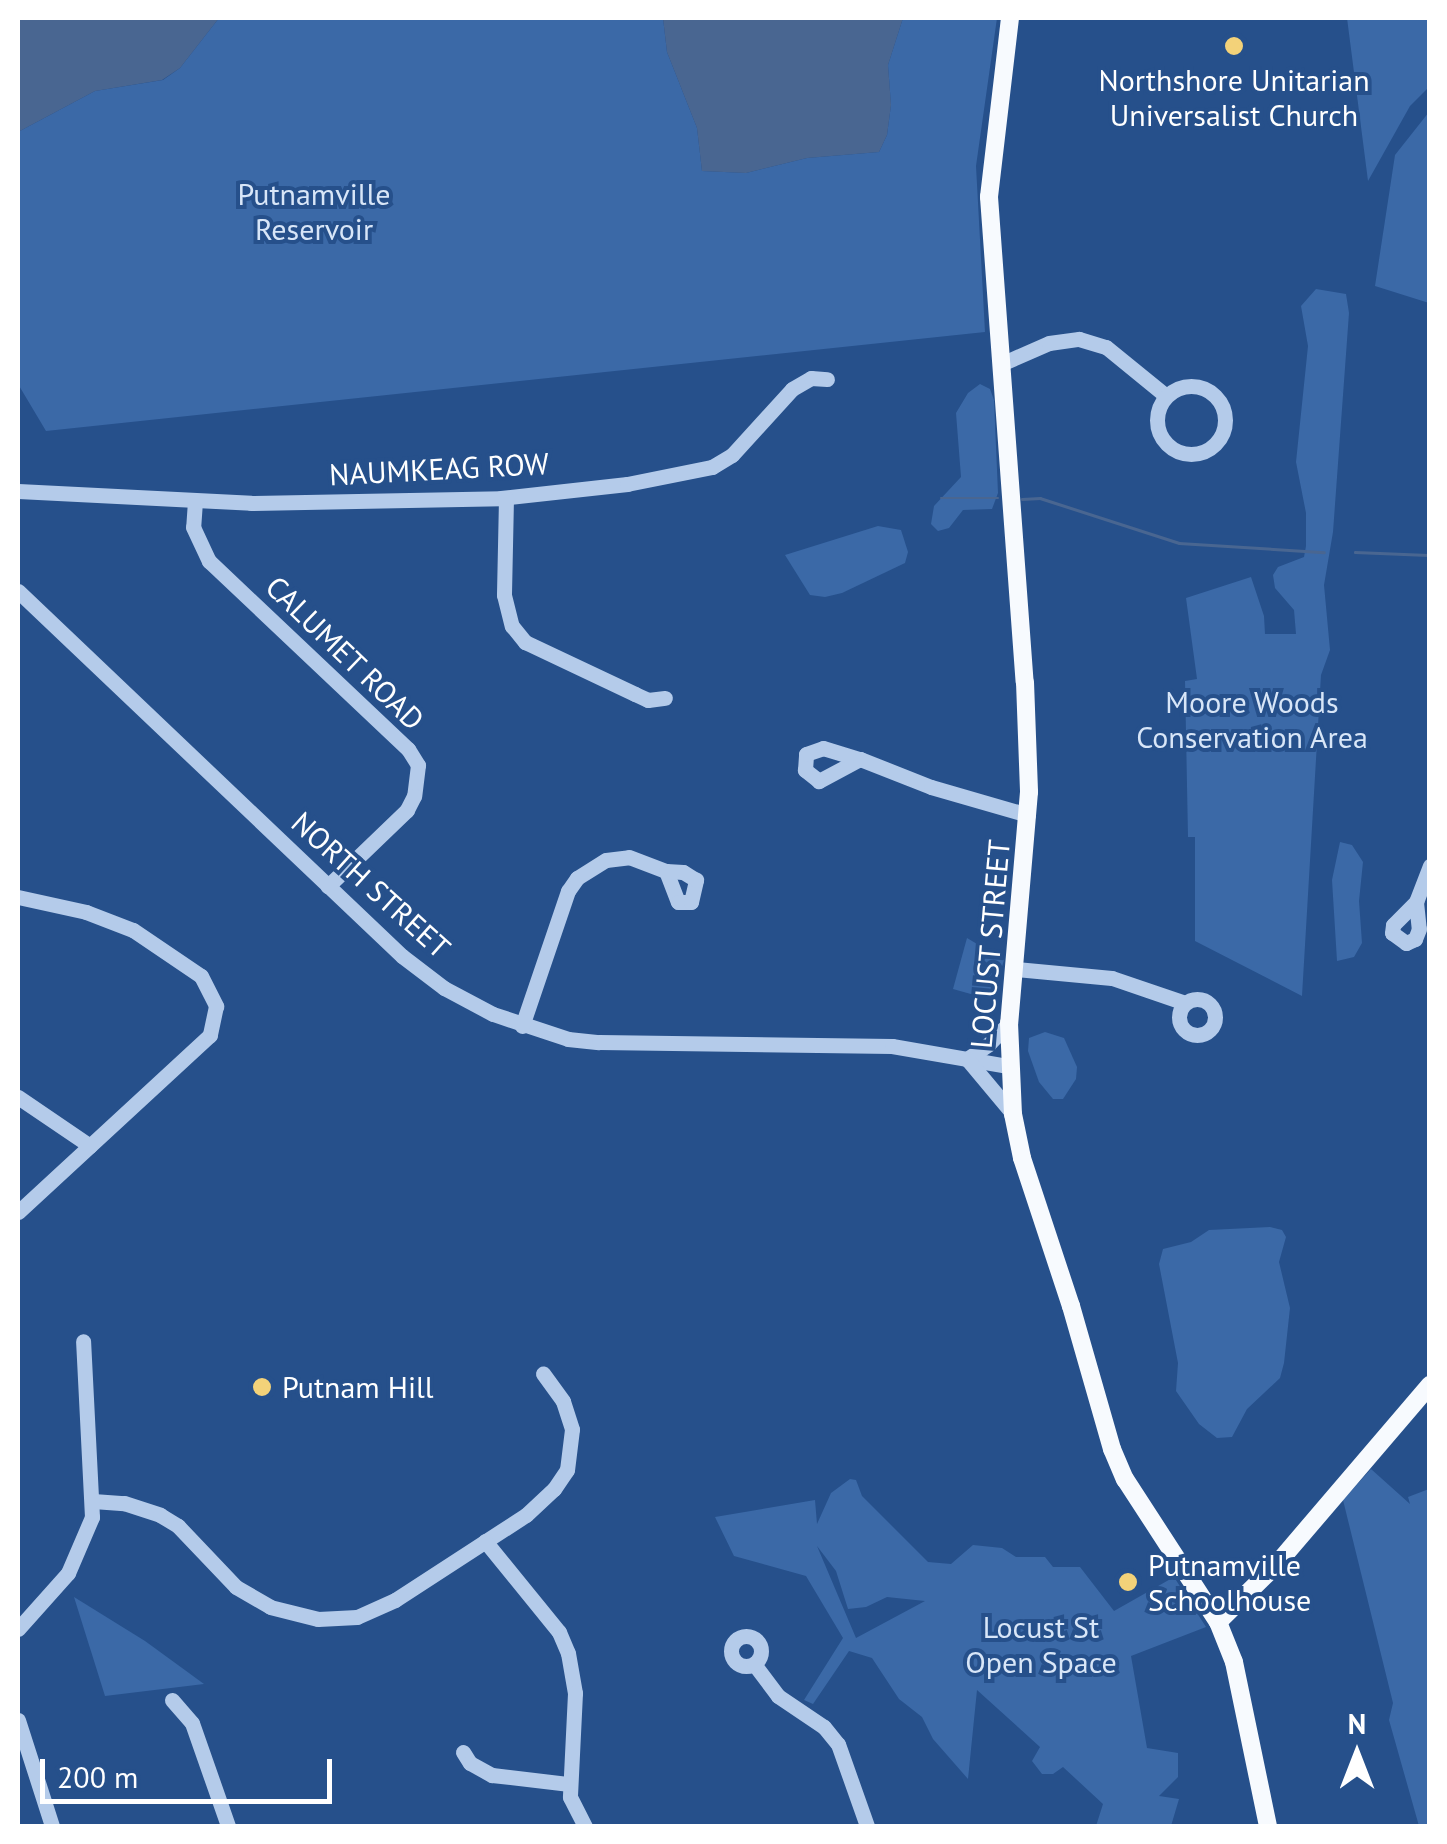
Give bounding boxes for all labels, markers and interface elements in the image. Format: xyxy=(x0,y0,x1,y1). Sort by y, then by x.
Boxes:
marker: Northshore Unitarian Universalist Church xyxy=(1223,35,1245,57)
place label: Northshore Unitarian Universalist Church xyxy=(1098,62,1370,132)
park label: Putnamville Reservoir xyxy=(238,176,390,246)
street label: NAUMKEAG ROW xyxy=(328,445,550,493)
street label: CALUMET ROAD xyxy=(258,568,432,738)
park label: Moore Woods Conservation Area xyxy=(1136,684,1368,754)
street label: NORTH STREET xyxy=(284,804,458,966)
street label: LOCUST STREET xyxy=(963,838,1017,1050)
place label: Putnam Hill xyxy=(282,1369,433,1405)
marker: Putnam Hill xyxy=(251,1376,273,1398)
place label: Putnamville Schoolhouse xyxy=(1148,1547,1311,1618)
marker: Putnamville Schoolhouse xyxy=(1117,1571,1139,1593)
park label: Locust St Open Space xyxy=(965,1609,1117,1680)
north arrow xyxy=(1307,1704,1407,1804)
text: N xyxy=(1348,1705,1366,1742)
scale bar xyxy=(45,1739,338,1801)
text: 200 m xyxy=(57,1757,138,1796)

